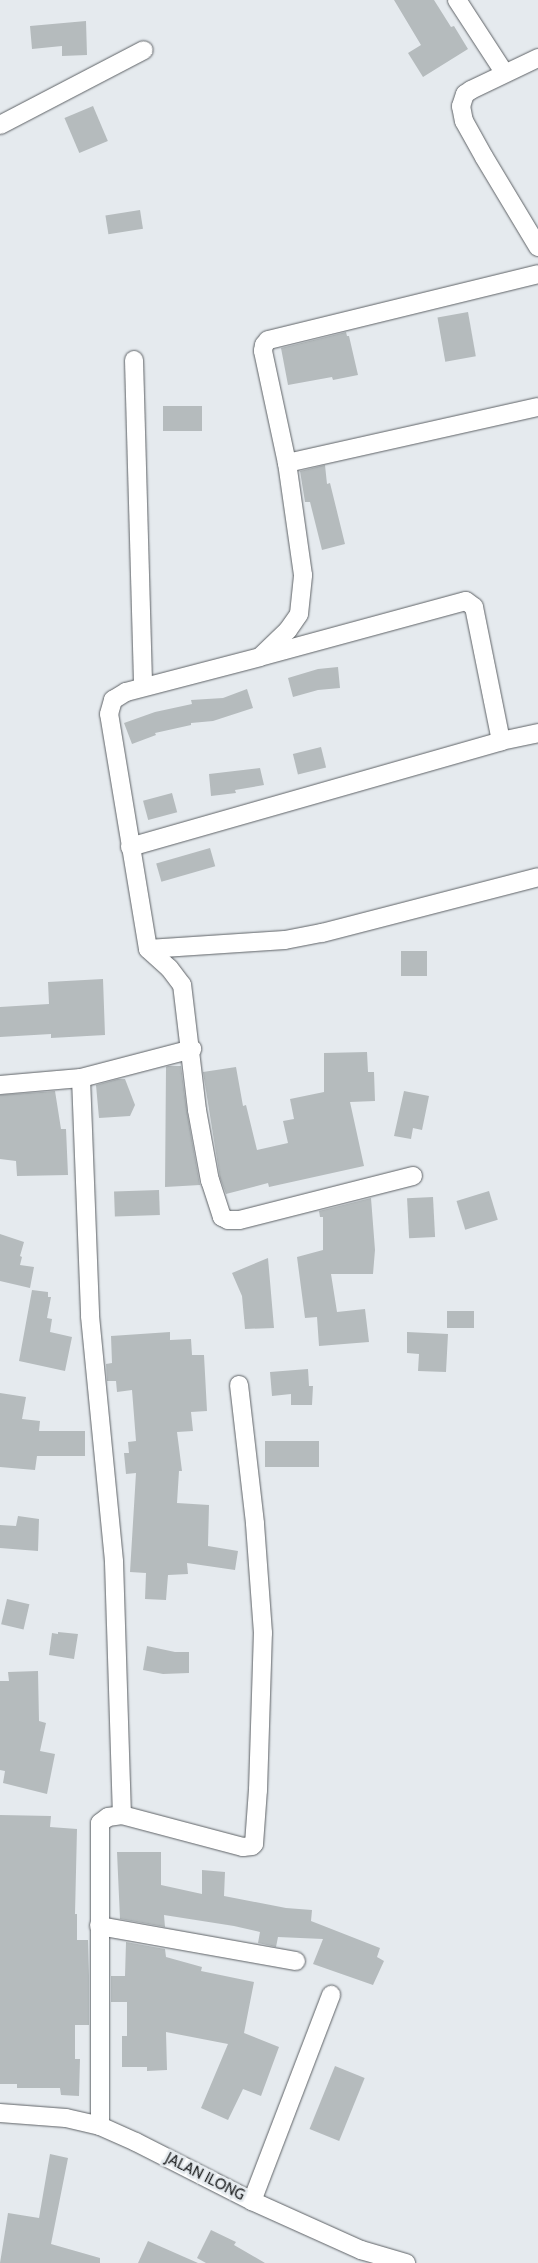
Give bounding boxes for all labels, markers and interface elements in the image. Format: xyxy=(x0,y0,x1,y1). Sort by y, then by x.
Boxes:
street label: JALAN ILONG xyxy=(162,2149,248,2205)

